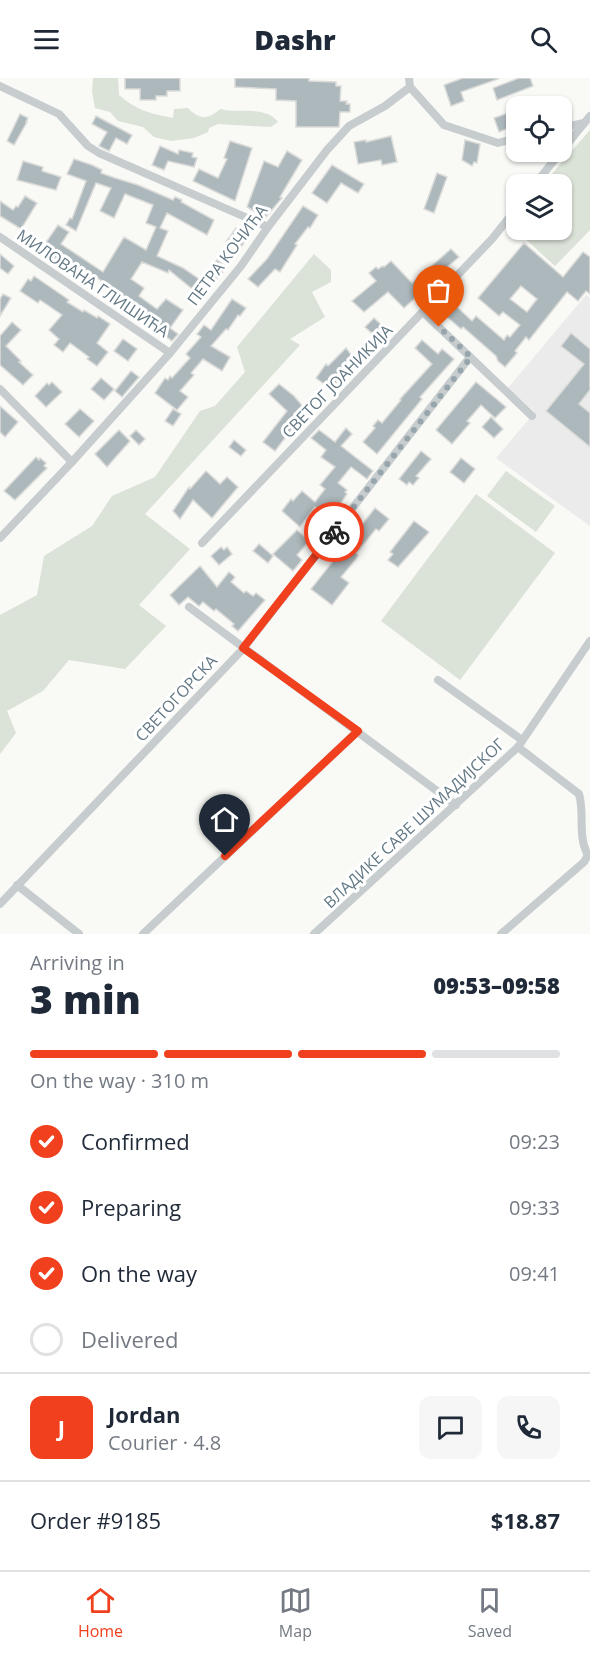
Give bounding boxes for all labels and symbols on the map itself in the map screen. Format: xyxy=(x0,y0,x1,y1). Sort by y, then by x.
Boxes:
street label: ПЕТРА КОЧИЋА xyxy=(182,200,273,310)
street label: МИЛОВАНА ГЛИШИЋА xyxy=(13,224,174,343)
pin xyxy=(413,265,464,327)
street label: СВЕТОГ ЈОАНИКИЈА xyxy=(277,319,398,443)
courier xyxy=(304,502,364,562)
street label: СВЕТОГОРСКА xyxy=(130,649,222,746)
street label: ВЛАДИКЕ САВЕ ШУМАДИЈСКОГ xyxy=(319,733,509,913)
pin xyxy=(199,794,250,856)

